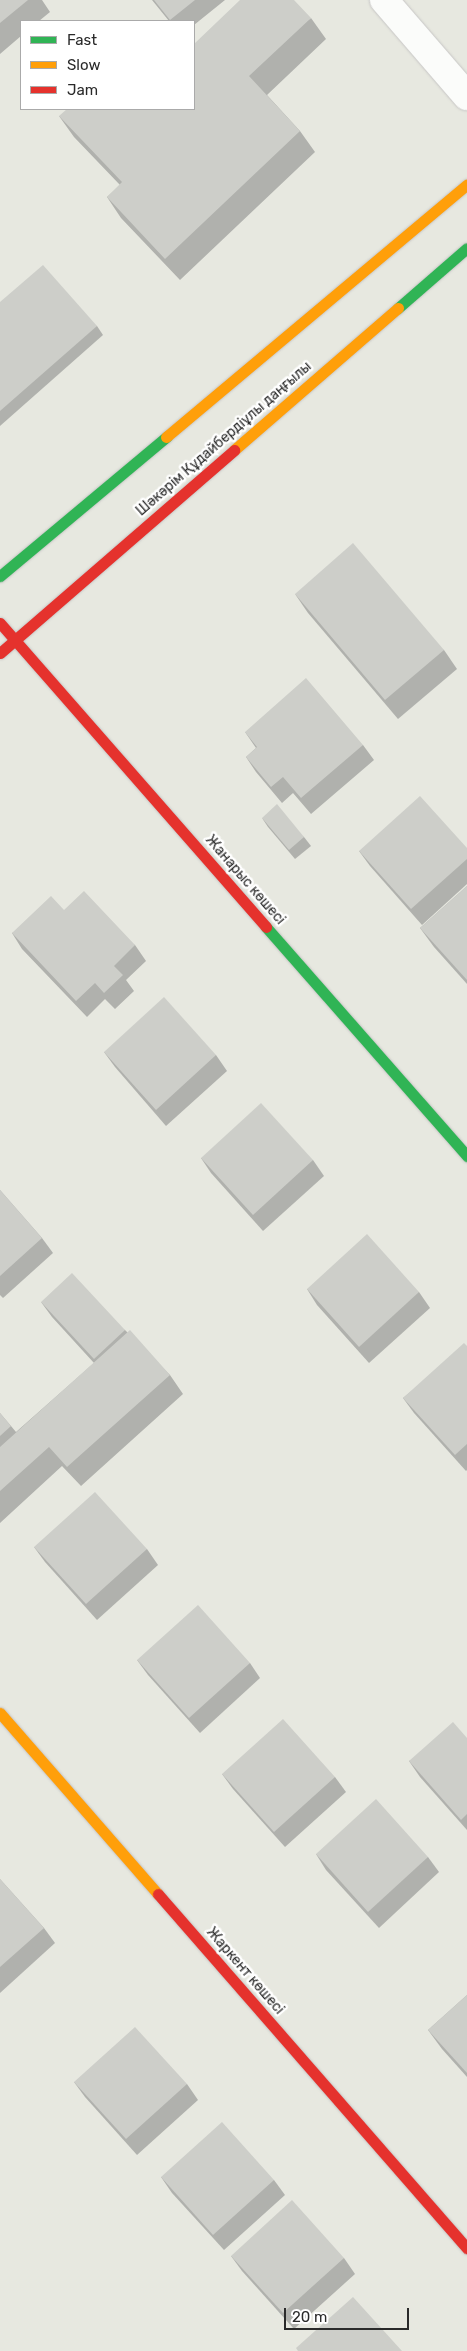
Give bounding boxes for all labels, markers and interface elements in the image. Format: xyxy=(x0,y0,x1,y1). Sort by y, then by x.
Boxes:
legend xyxy=(20,20,195,110)
text: Fast xyxy=(67,31,97,49)
text: Slow xyxy=(67,56,100,74)
text: Jam xyxy=(67,81,98,99)
street label: Шәкәрім Құдайбердіұлы даңғылы xyxy=(133,358,315,520)
street label: Жанарыс көшесі xyxy=(202,832,288,928)
street label: Жаркент көшесі xyxy=(203,1924,287,2018)
scale bar xyxy=(287,2298,412,2330)
text: 20 m xyxy=(292,2308,327,2326)

